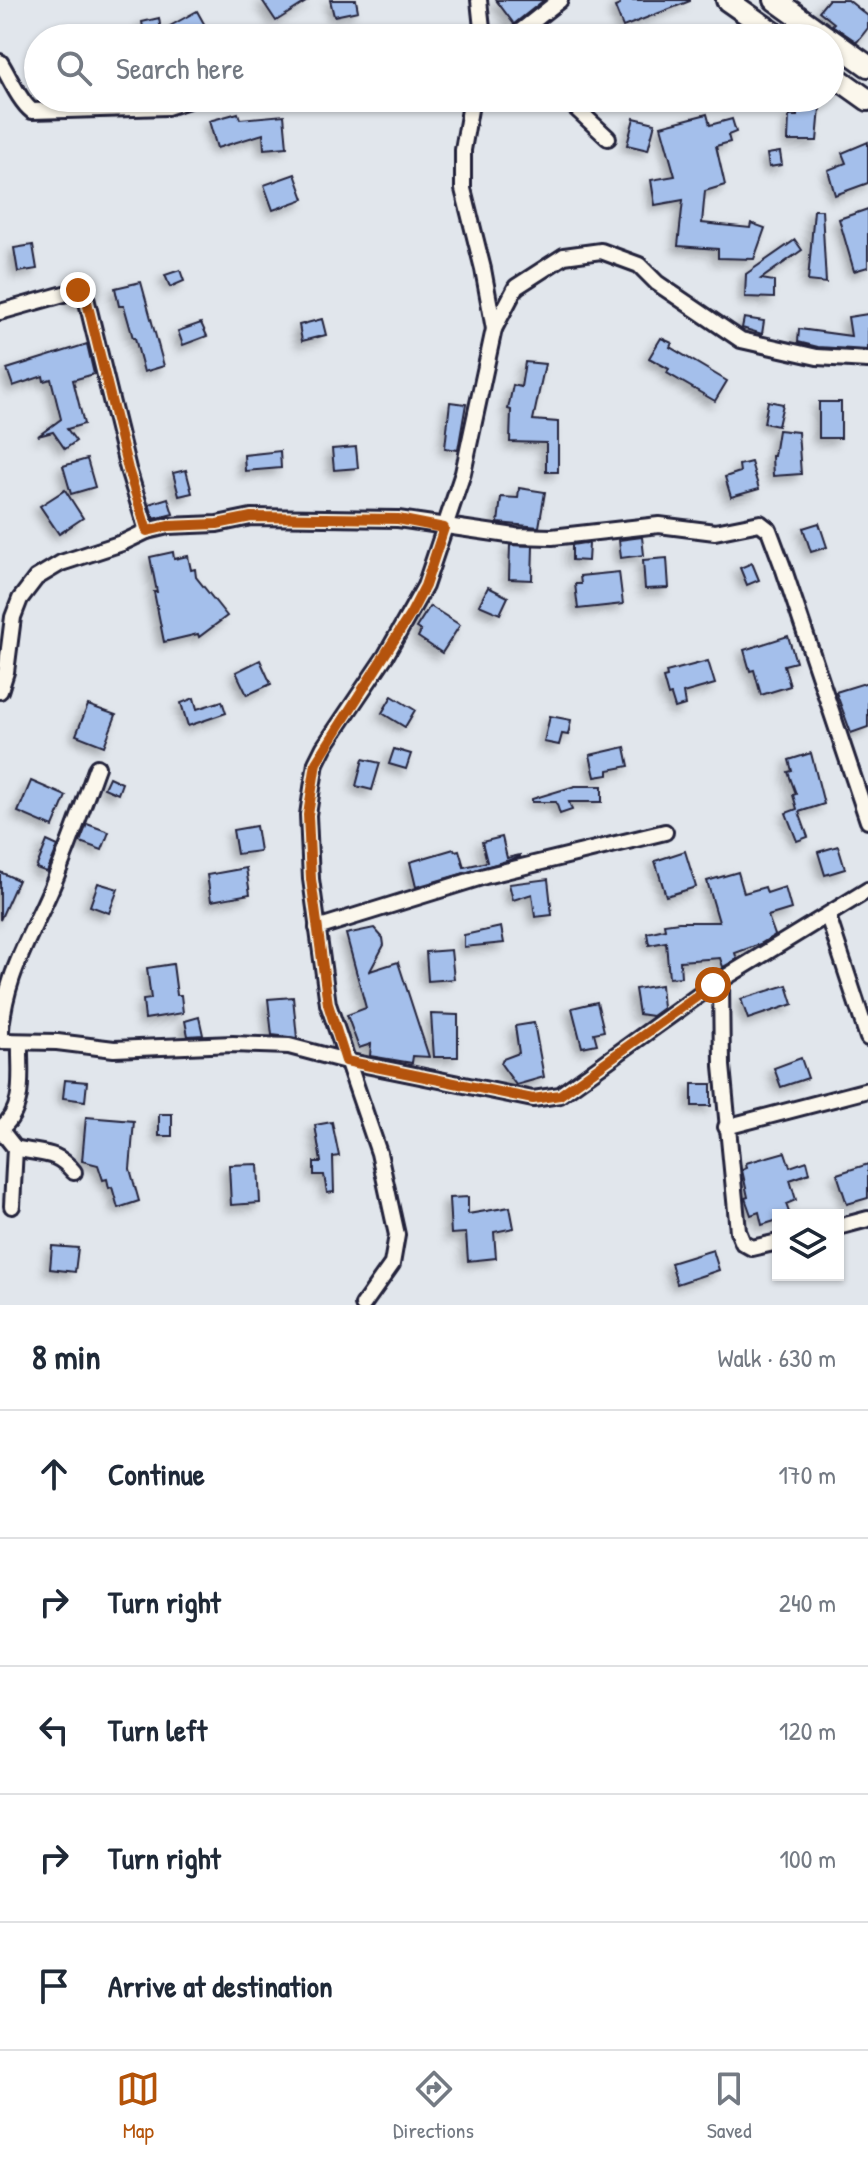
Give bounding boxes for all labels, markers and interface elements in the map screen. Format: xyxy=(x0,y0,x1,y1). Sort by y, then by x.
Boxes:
search box xyxy=(24,24,844,112)
icon: search xyxy=(52,46,96,90)
text: Search here xyxy=(116,48,244,88)
route end xyxy=(60,272,96,308)
route start xyxy=(695,967,731,1003)
map controls xyxy=(772,1209,844,1281)
button: layers xyxy=(772,1209,844,1281)
text: 8 min xyxy=(32,1334,101,1380)
text: Walk · 630 m xyxy=(718,1340,836,1375)
icon: ahead xyxy=(32,1452,76,1496)
text: Continue xyxy=(108,1454,205,1494)
text: 170 m xyxy=(778,1457,836,1492)
icon: right xyxy=(32,1580,76,1624)
text: Turn right xyxy=(108,1582,221,1622)
text: 240 m xyxy=(779,1585,836,1620)
icon: left xyxy=(32,1708,76,1752)
text: Turn left xyxy=(108,1710,207,1750)
text: 120 m xyxy=(779,1713,836,1748)
icon: right xyxy=(32,1836,76,1880)
text: Turn right xyxy=(108,1838,221,1878)
text: 100 m xyxy=(780,1841,836,1876)
icon: arrive xyxy=(32,1964,76,2008)
text: Arrive at destination xyxy=(108,1966,333,2006)
tab: Map xyxy=(116,2067,160,2145)
tab: Directions xyxy=(393,2067,474,2145)
tab: Saved xyxy=(707,2067,752,2145)

